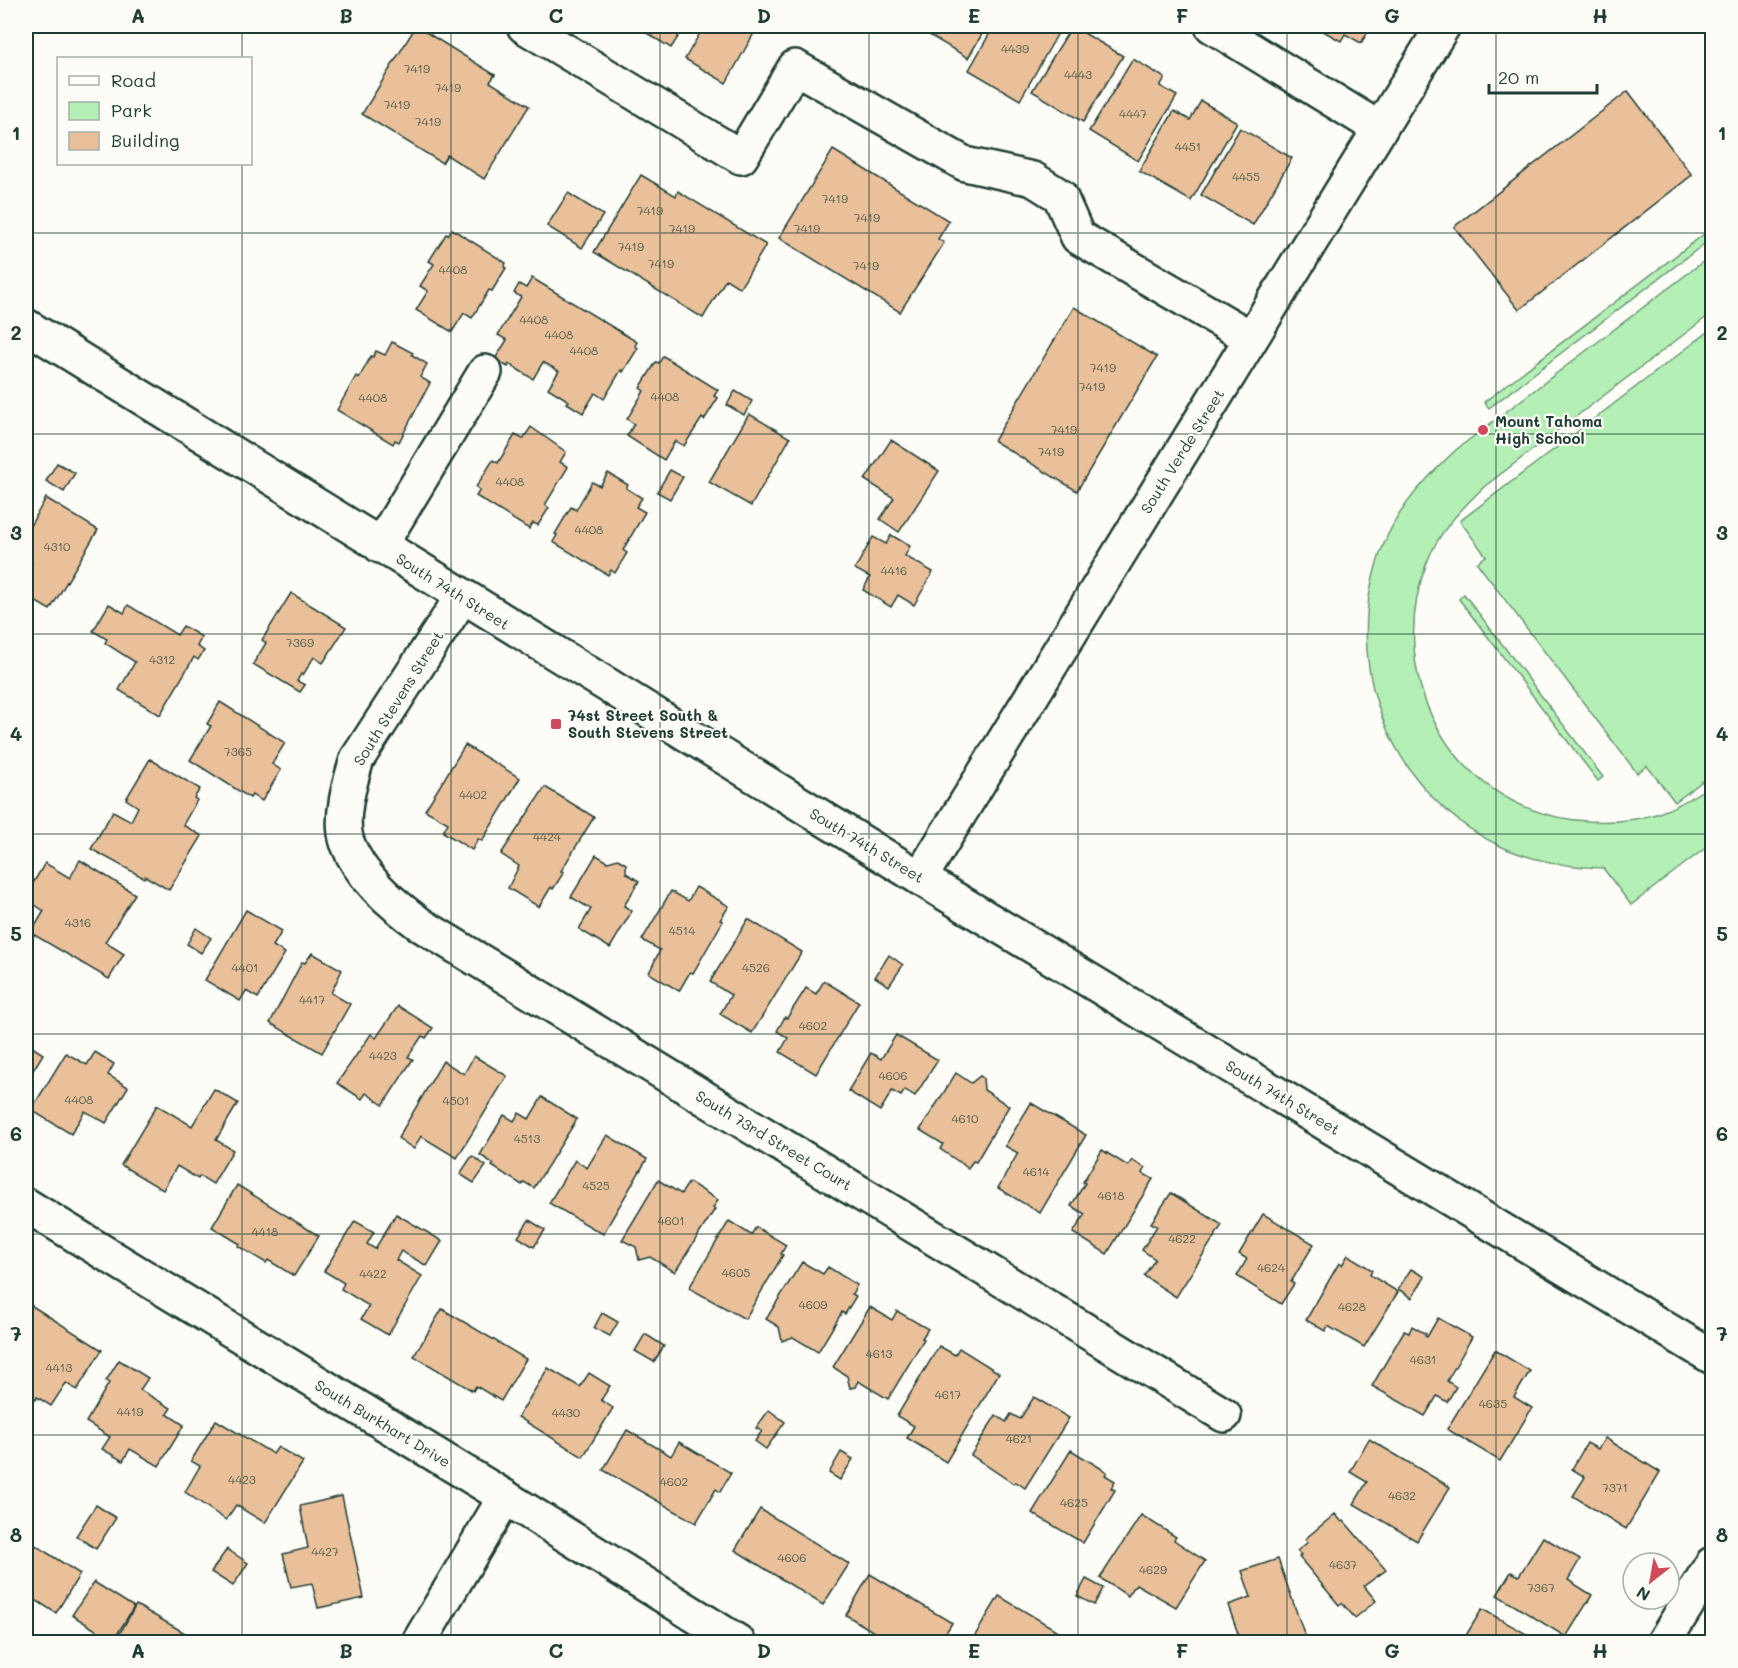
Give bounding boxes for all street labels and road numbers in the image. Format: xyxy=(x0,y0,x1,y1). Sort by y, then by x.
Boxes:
street label: South Verde Street xyxy=(1136,385,1228,517)
street label: South 74th Street xyxy=(393,548,513,634)
street label: South Stevens Street xyxy=(348,627,448,769)
street label: South 74th Street xyxy=(806,803,928,887)
street label: South 74th Street xyxy=(1222,1055,1344,1139)
street label: South 73rd Street Court xyxy=(692,1085,856,1195)
street label: South Burkhart Drive xyxy=(311,1375,455,1471)

